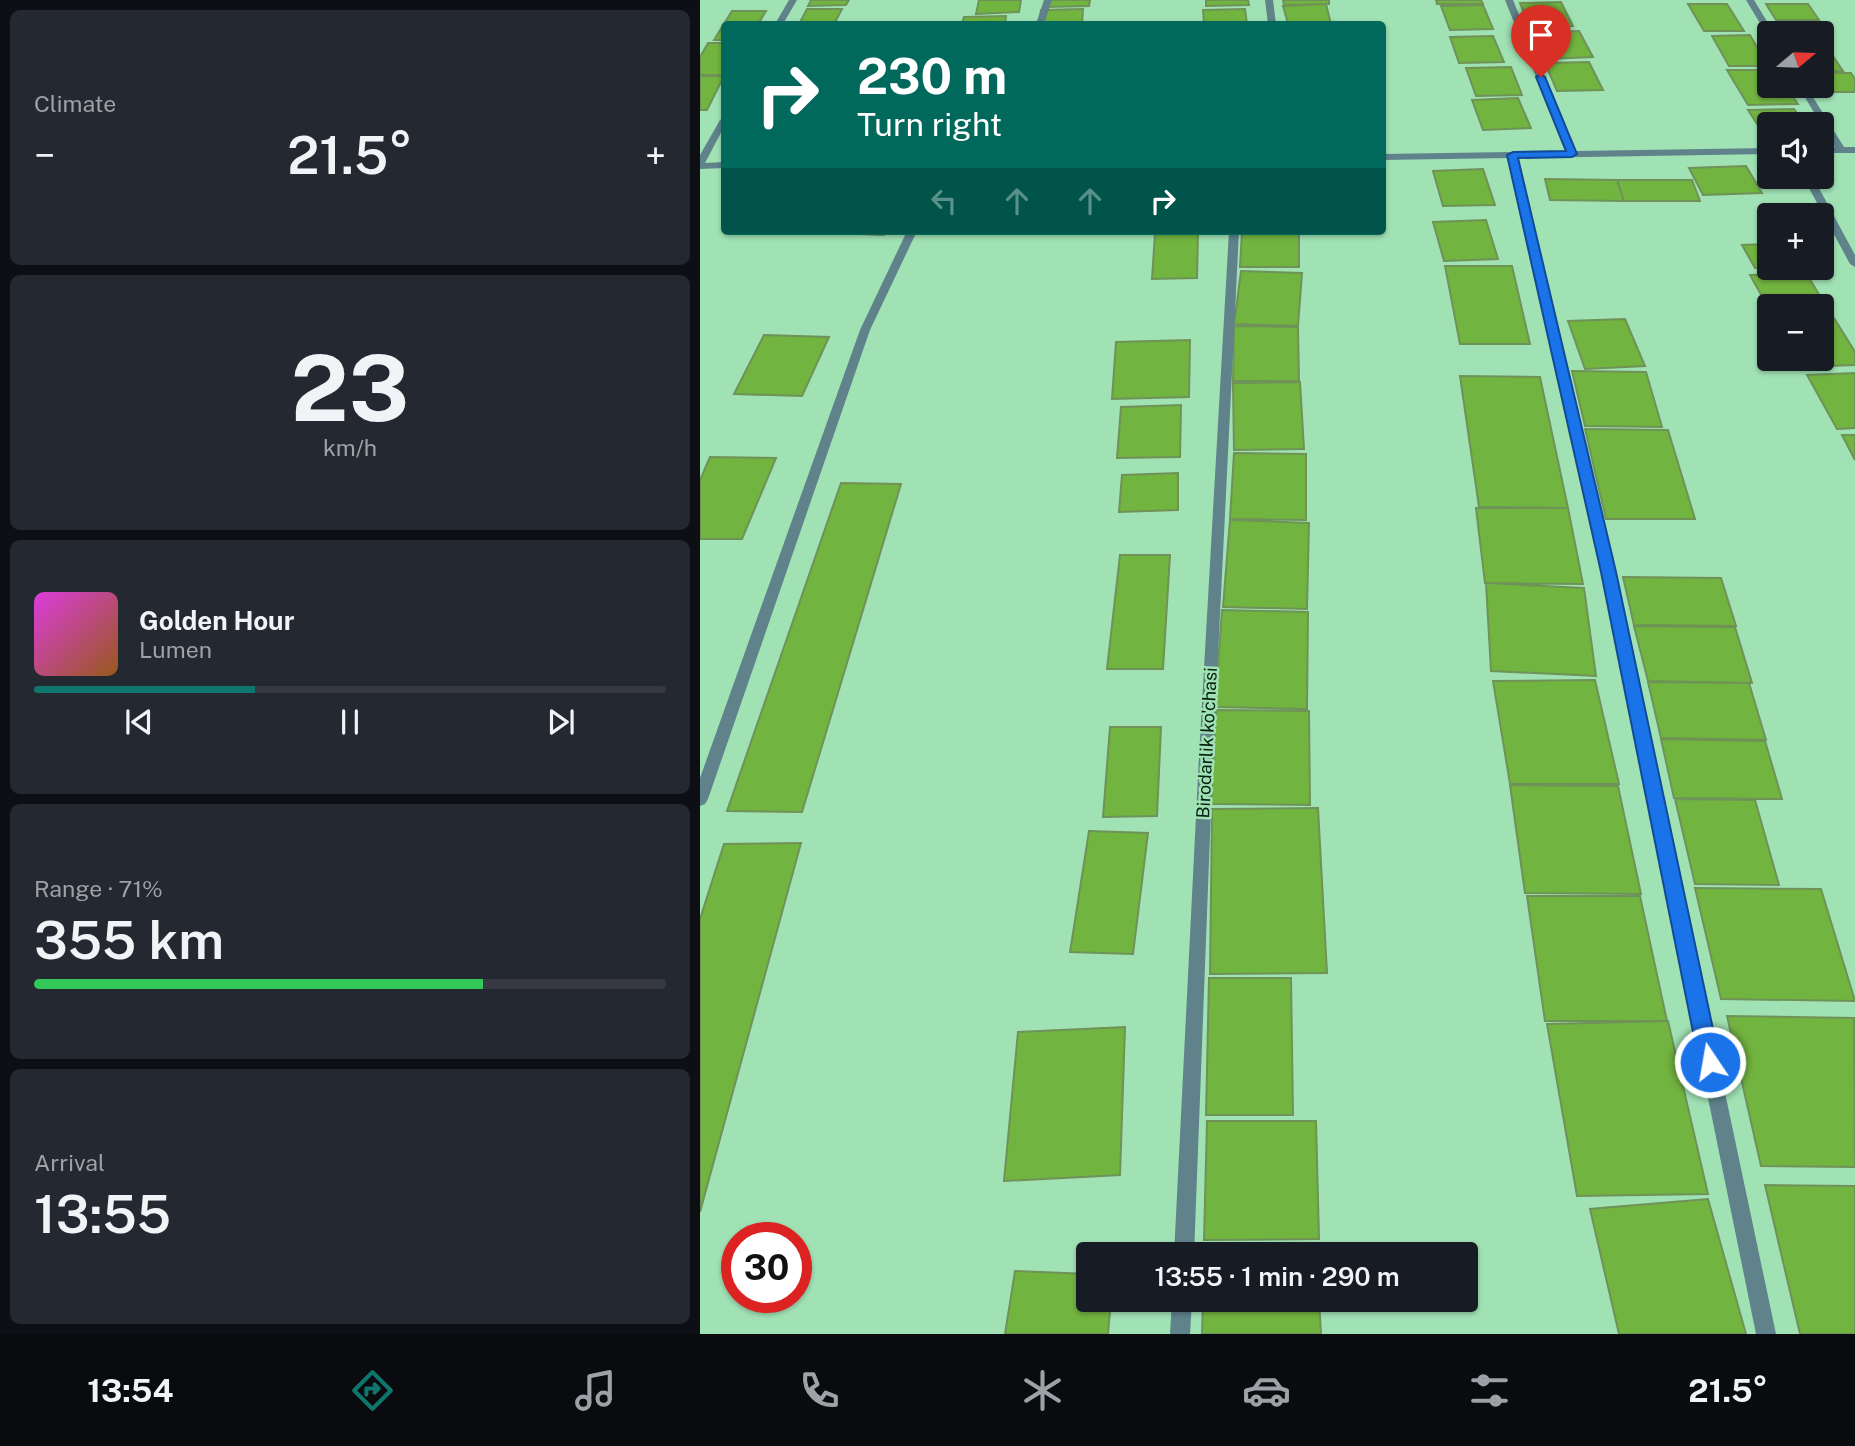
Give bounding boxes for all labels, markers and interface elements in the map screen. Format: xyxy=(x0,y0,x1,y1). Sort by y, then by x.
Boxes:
pin xyxy=(1511,5,1571,77)
icon: arrive xyxy=(1522,16,1560,54)
north arrow xyxy=(1757,21,1834,98)
map controls xyxy=(1757,21,1834,371)
text: 230 m xyxy=(857,47,1007,105)
icon: right xyxy=(742,49,833,140)
text: Climate xyxy=(34,90,116,117)
text: Turn right xyxy=(857,106,1002,143)
button: sound xyxy=(1757,112,1834,189)
text: 21.5° xyxy=(287,125,413,186)
text: − xyxy=(34,133,55,178)
text: + xyxy=(645,133,666,178)
icon: left xyxy=(925,182,963,220)
icon: ahead xyxy=(998,182,1036,220)
icon: ahead xyxy=(1071,182,1109,220)
icon: right xyxy=(1144,182,1182,220)
button: + xyxy=(1757,203,1834,280)
button: − xyxy=(1757,294,1834,371)
text: 23 xyxy=(291,335,409,441)
text: km/h xyxy=(323,434,377,461)
text: Golden Hour xyxy=(139,605,294,636)
text: Lumen xyxy=(139,636,212,663)
street label: Birodarlik ko'chasi xyxy=(1192,667,1221,819)
icon: previous xyxy=(120,703,158,741)
icon: pause xyxy=(331,703,369,741)
icon: next xyxy=(542,703,580,741)
text: Range · 71% xyxy=(34,875,163,902)
text: 355 km xyxy=(34,910,224,971)
position arrow xyxy=(1673,1025,1747,1099)
text: Arrival xyxy=(34,1149,105,1176)
text: 13:55 xyxy=(34,1184,171,1245)
speed limit sign: 30 xyxy=(721,1222,812,1313)
text: 13:55 · 1 min · 290 m xyxy=(1154,1261,1400,1292)
icon: directions xyxy=(348,1366,397,1415)
icon: music xyxy=(571,1366,620,1415)
icon: phone xyxy=(795,1366,844,1415)
icon: climate xyxy=(1018,1366,1067,1415)
icon: car xyxy=(1242,1366,1291,1415)
icon: filters xyxy=(1465,1366,1514,1415)
text: 13:54 xyxy=(87,1372,173,1409)
text: 21.5° xyxy=(1688,1372,1768,1409)

